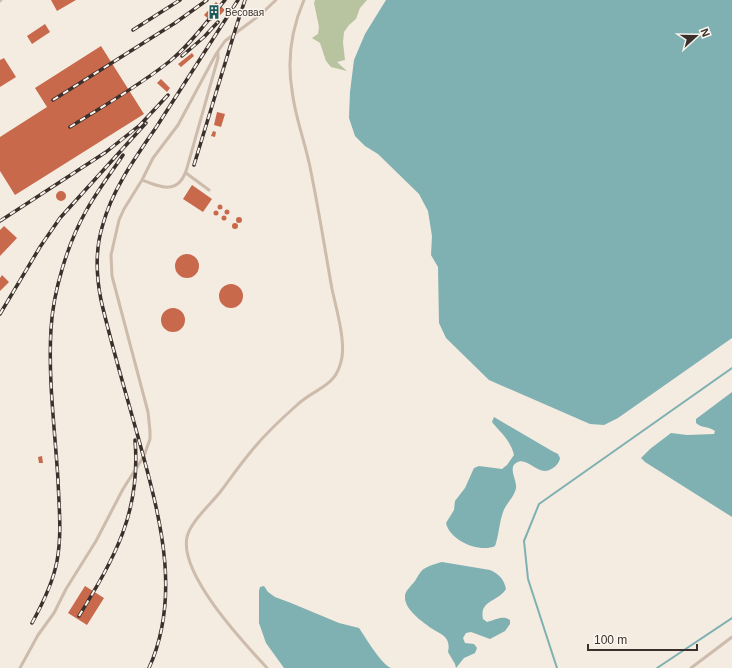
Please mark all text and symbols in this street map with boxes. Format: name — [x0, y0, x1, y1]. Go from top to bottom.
building icon: Весовая — [206, 4, 222, 20]
place label: Весовая — [225, 7, 264, 18]
north arrow — [676, 16, 716, 56]
text: N — [698, 27, 712, 38]
scale bar — [588, 626, 697, 652]
text: 100 m — [594, 633, 627, 647]

